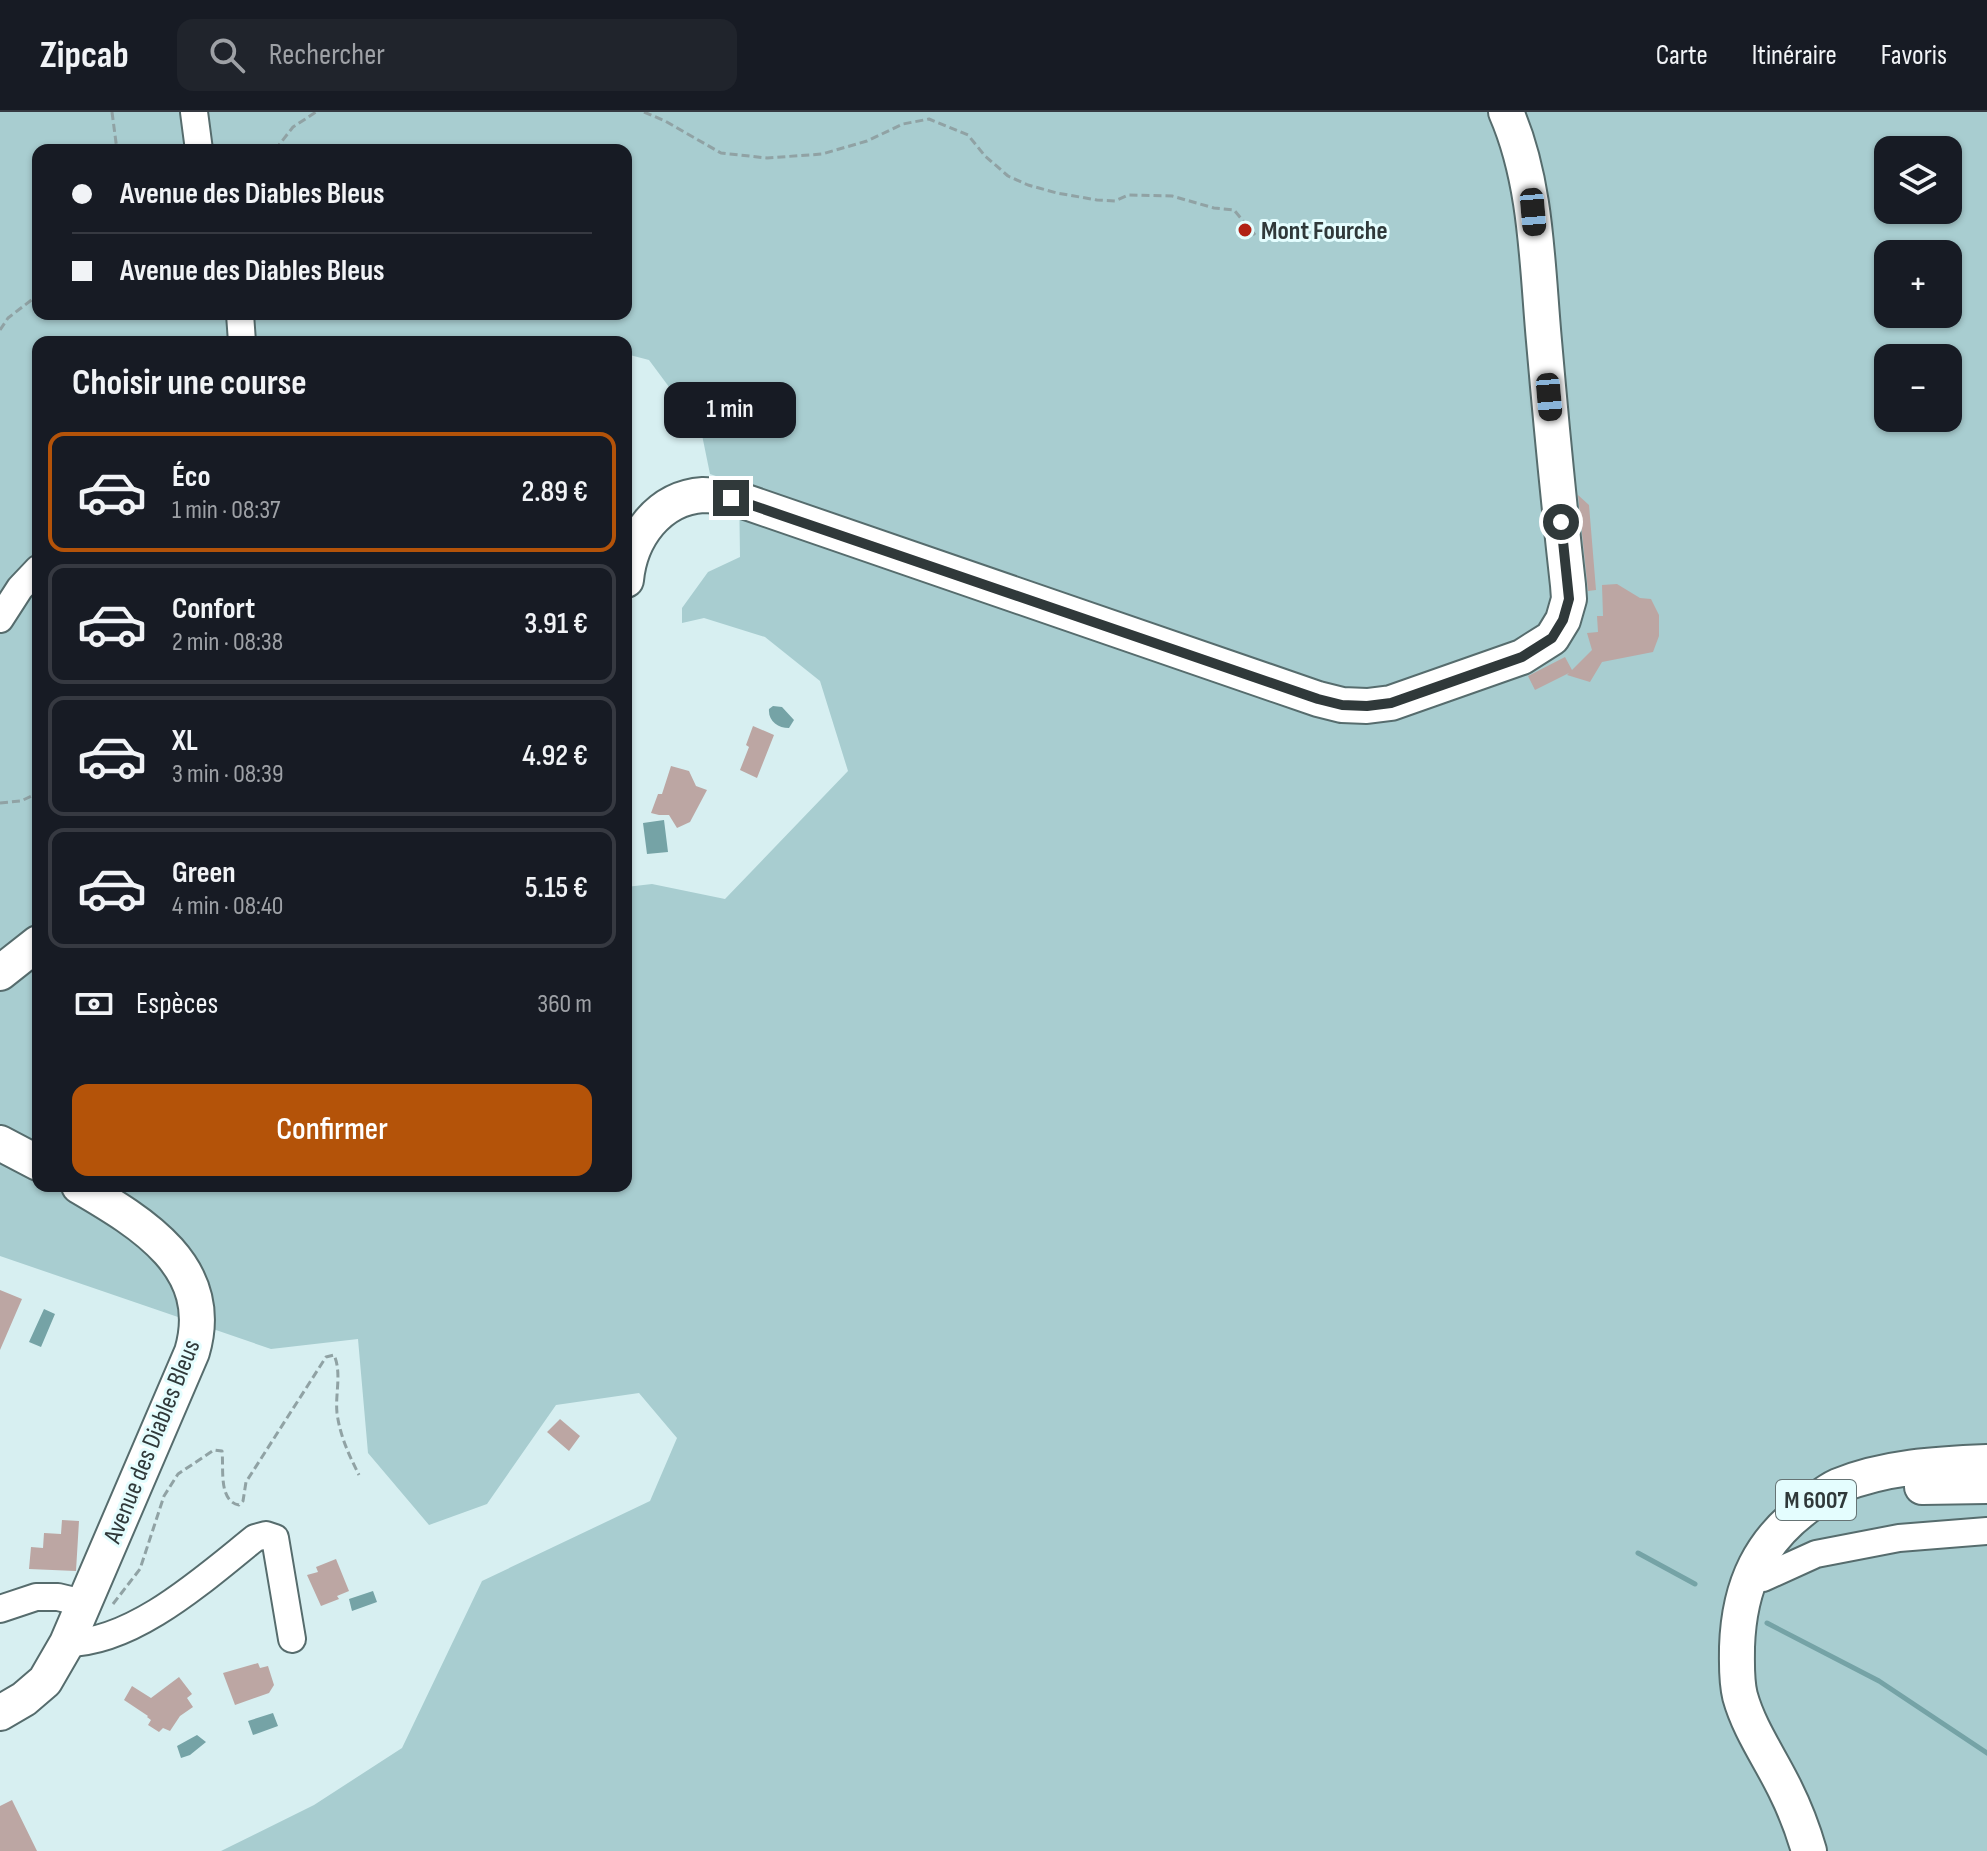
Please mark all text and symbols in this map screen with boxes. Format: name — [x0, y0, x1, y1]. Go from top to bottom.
search box — [177, 19, 737, 91]
text: Zipcab — [40, 33, 129, 78]
icon: search — [205, 33, 249, 77]
text: Rechercher — [269, 37, 385, 73]
text: Carte — [1656, 39, 1708, 72]
text: Itinéraire — [1752, 39, 1837, 72]
text: Favoris — [1881, 39, 1947, 72]
map controls — [1874, 136, 1962, 432]
button: layers — [1874, 136, 1962, 224]
text: Avenue des Diables Bleus — [120, 176, 385, 212]
car — [1519, 187, 1547, 237]
place label: Mont Fourche — [1261, 216, 1388, 247]
marker: Mont Fourche — [1236, 221, 1254, 239]
button: + — [1874, 240, 1962, 328]
text: Avenue des Diables Bleus — [120, 253, 385, 289]
button: − — [1874, 344, 1962, 432]
text: Choisir une course — [72, 362, 307, 405]
car — [1535, 372, 1563, 422]
callout: 1 min — [665, 382, 797, 438]
text: 1 min — [706, 394, 754, 425]
icon: car — [76, 456, 148, 528]
text: Éco — [172, 459, 211, 495]
text: 2.89 € — [521, 474, 588, 510]
route end — [713, 480, 749, 516]
text: 1 min · 08:37 — [172, 495, 281, 526]
route start — [1543, 504, 1579, 540]
icon: car — [76, 588, 148, 660]
text: Confort — [172, 591, 255, 627]
text: 3.91 € — [524, 606, 588, 642]
text: 2 min · 08:38 — [172, 627, 283, 658]
icon: car — [76, 720, 148, 792]
text: XL — [172, 723, 198, 759]
text: 4.92 € — [522, 738, 588, 774]
text: 3 min · 08:39 — [172, 759, 283, 790]
icon: car — [76, 852, 148, 924]
text: Green — [172, 855, 236, 891]
text: 5.15 € — [525, 870, 588, 906]
text: 4 min · 08:40 — [172, 891, 283, 922]
icon: cash — [72, 982, 116, 1026]
text: Espèces — [136, 986, 218, 1022]
text: 360 m — [537, 989, 592, 1020]
button: Confirmer — [72, 1084, 592, 1176]
street label: Avenue des Diables Bleus — [97, 1335, 207, 1549]
road number: M 6007 — [1776, 1480, 1856, 1520]

